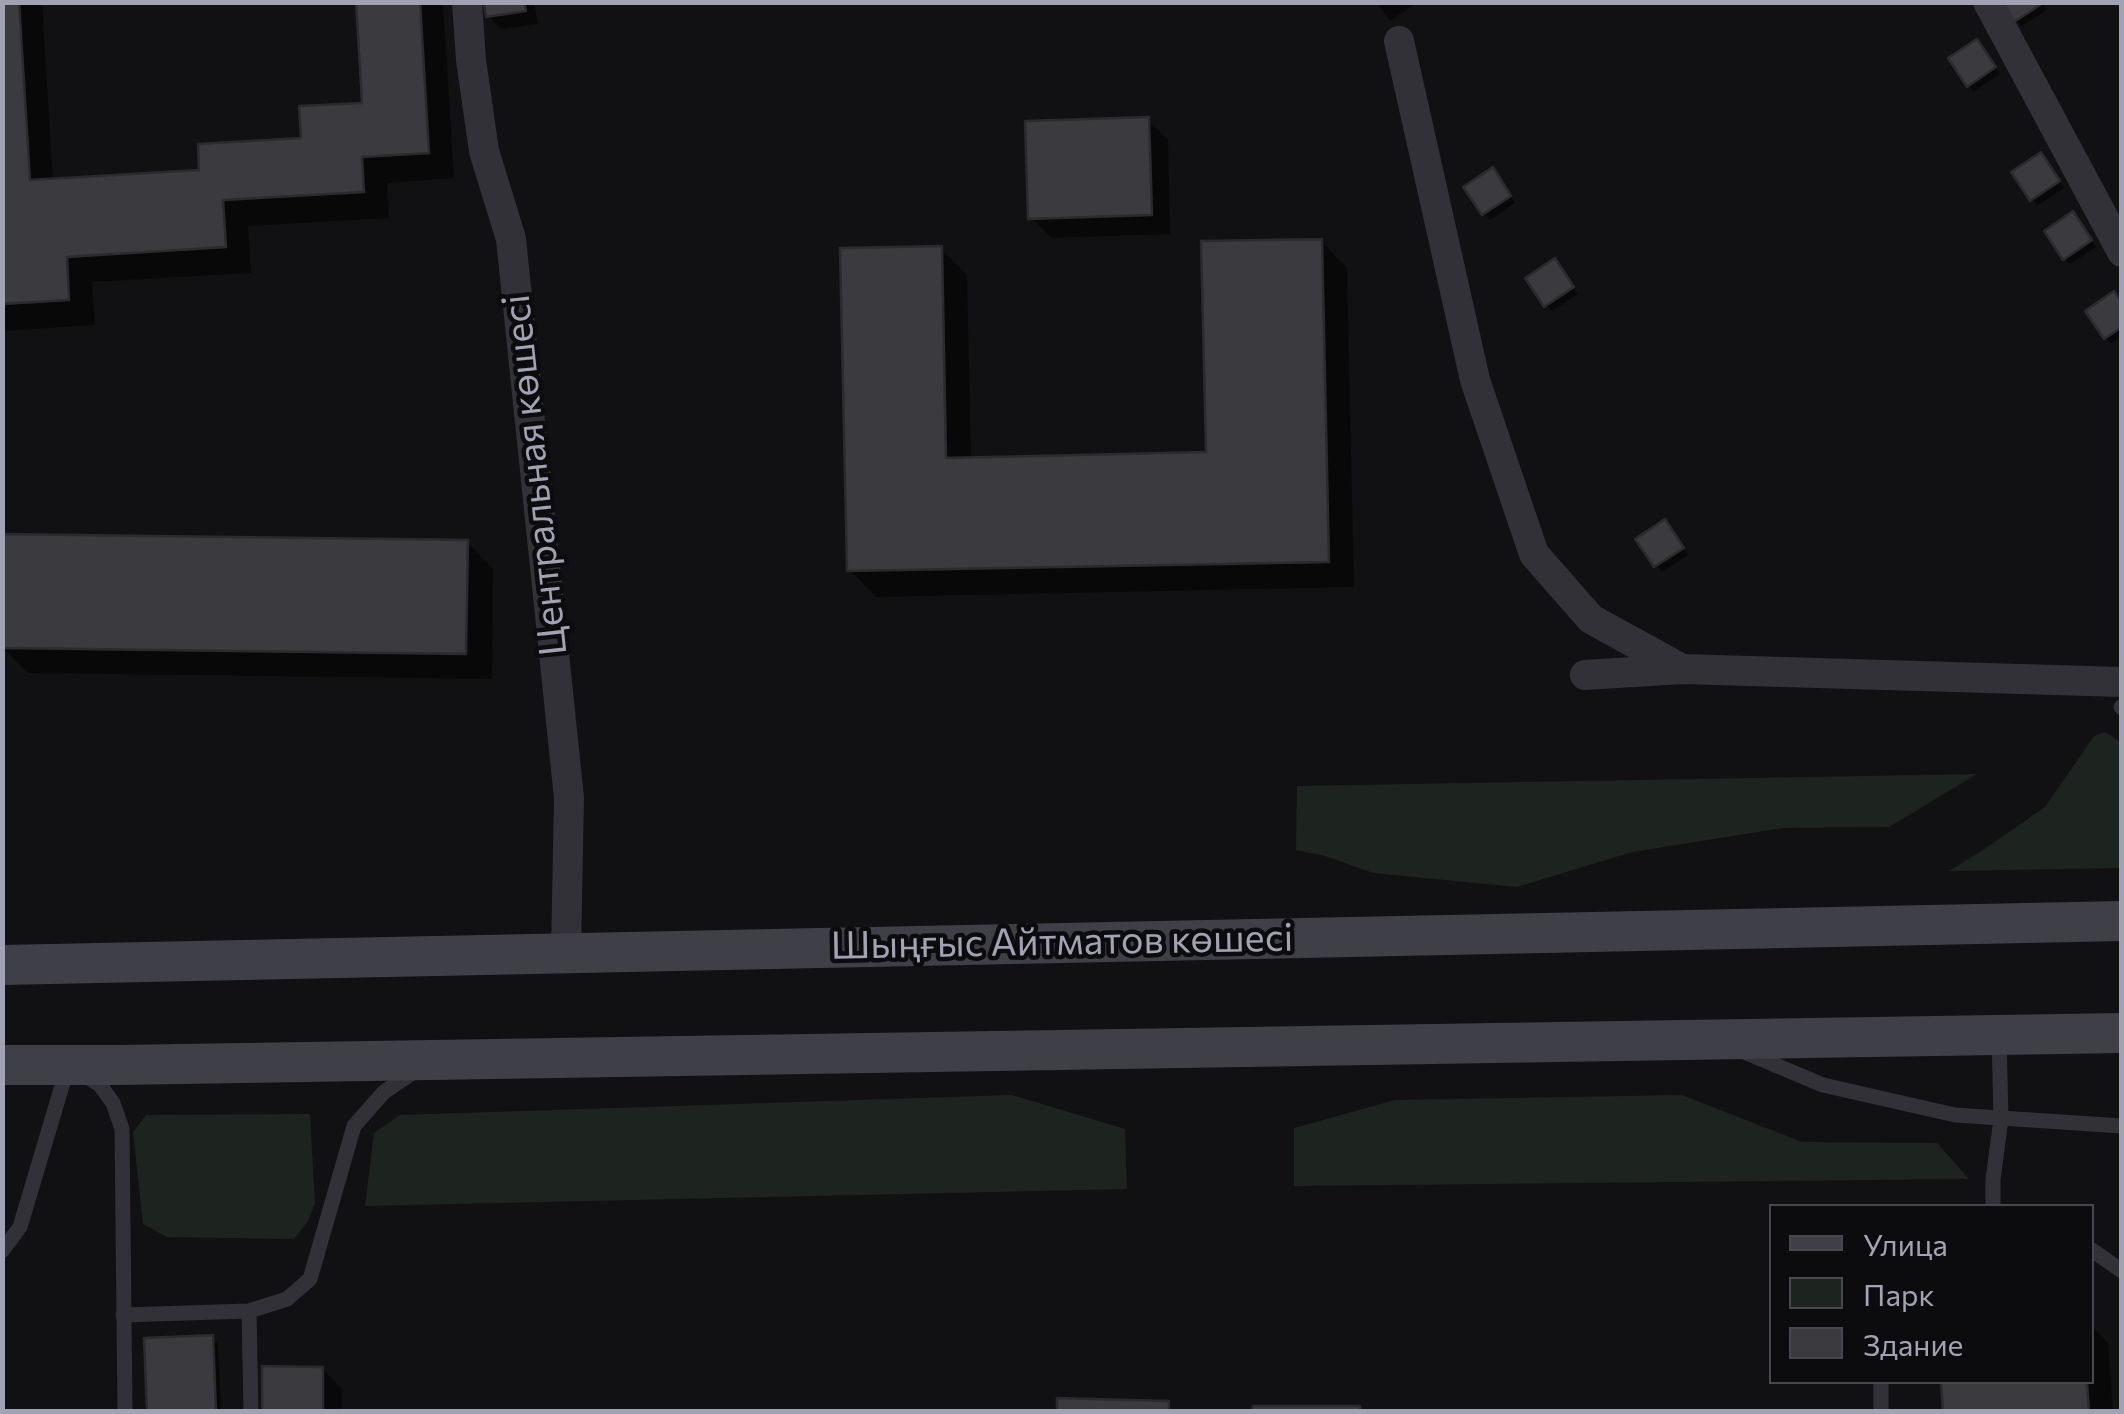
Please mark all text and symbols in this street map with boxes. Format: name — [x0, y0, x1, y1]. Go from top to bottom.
street label: Центральная көшесі — [493, 292, 577, 658]
street label: Шыңғыс Айтматов көшесі — [830, 915, 1294, 969]
legend — [1769, 1204, 2094, 1384]
text: Улица — [1863, 1225, 1948, 1262]
text: Парк — [1863, 1275, 1935, 1312]
text: Здание — [1863, 1325, 1963, 1362]

